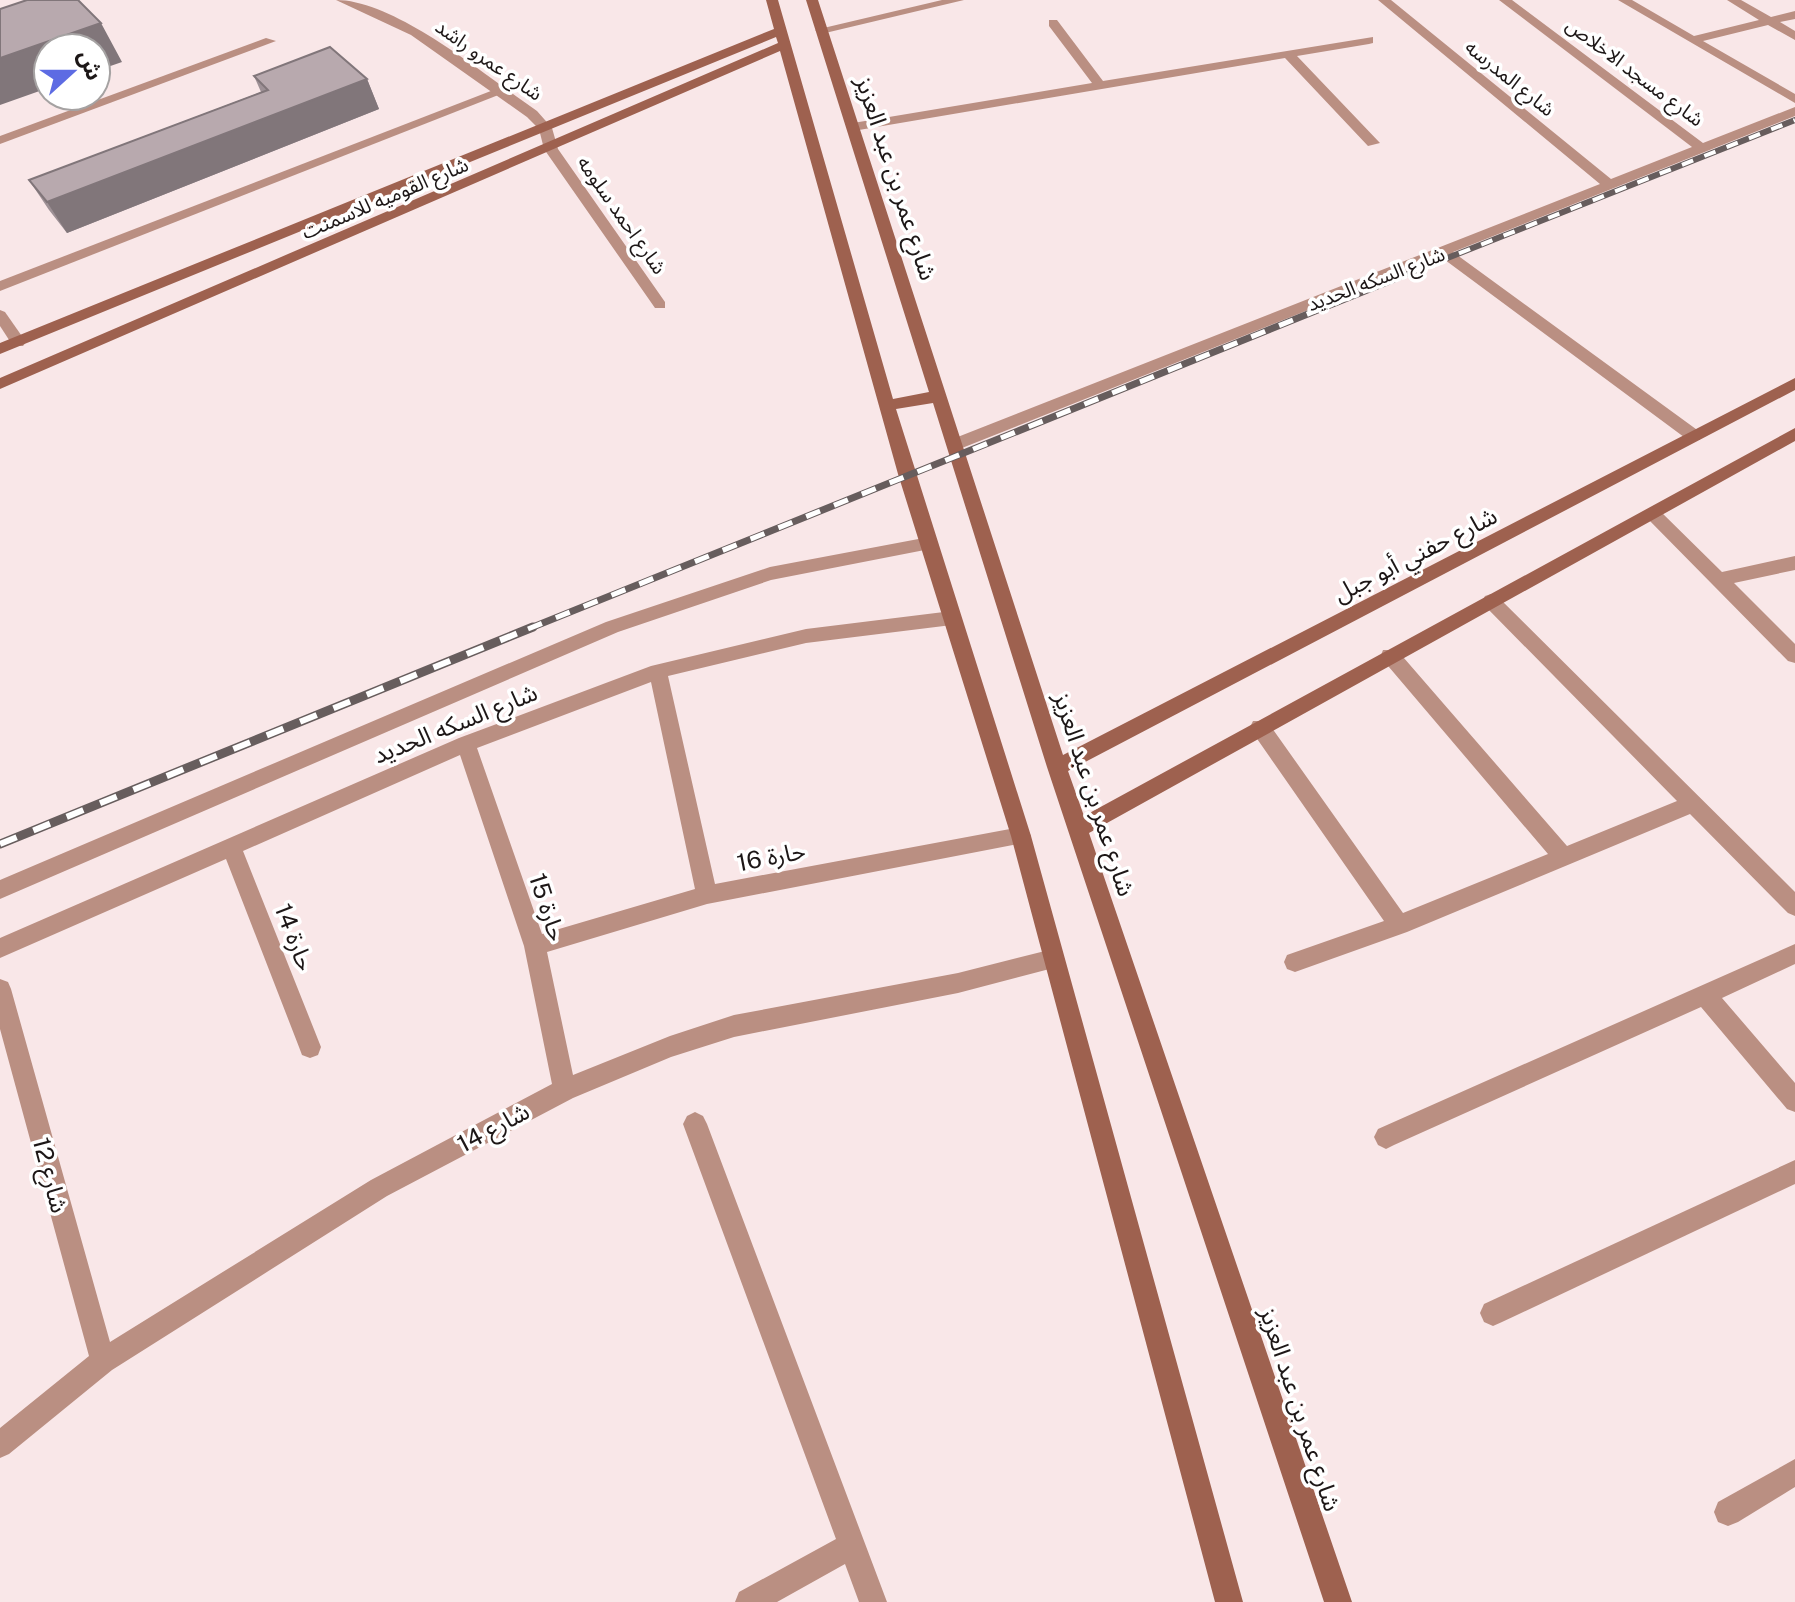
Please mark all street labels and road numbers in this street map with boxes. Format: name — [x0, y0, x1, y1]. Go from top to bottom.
street label: شارع مسجد الاخلاص — [1560, 13, 1708, 134]
street label: شارع عمرو راشد — [429, 14, 547, 108]
street label: شارع المدرسه — [1459, 35, 1560, 124]
street label: شارع عمر بن عبد العزيز — [847, 72, 943, 285]
street label: شارع احمد سلومه — [570, 151, 672, 280]
street label: شارع القوميه للاسمنت — [298, 152, 473, 247]
street label: شارع السكه الحديد — [1304, 242, 1449, 319]
street label: شارع حفني أبو جبل — [1328, 500, 1504, 612]
street label: شارع السكه الحديد — [369, 677, 543, 772]
street label: شارع عمر بن عبد العزيز — [1045, 688, 1141, 901]
street label: حارة 16 — [734, 836, 808, 877]
street label: حارة 15 — [523, 870, 572, 945]
street label: حارة 14 — [269, 900, 321, 975]
street label: شارع 14 — [452, 1096, 536, 1161]
street label: شارع 12 — [24, 1134, 74, 1217]
street label: شارع عمر بن عبد العزيز — [1251, 1303, 1347, 1516]

